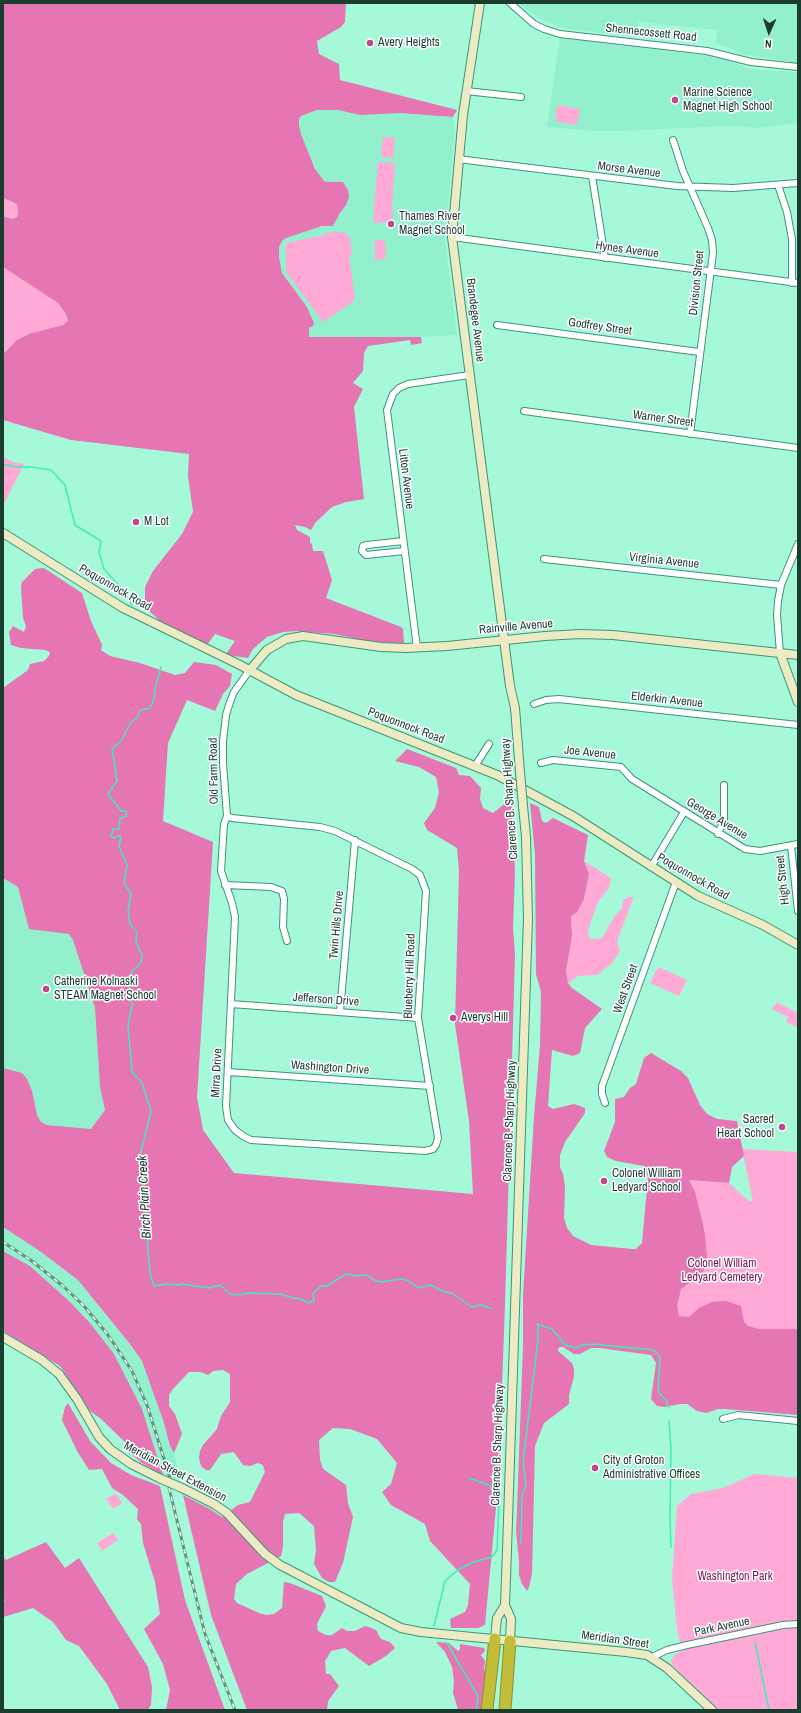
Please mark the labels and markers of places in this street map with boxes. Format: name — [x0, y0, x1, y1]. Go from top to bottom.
place label: Avery Heights — [378, 36, 440, 50]
marker: Avery Heights — [365, 38, 375, 48]
place label: Marine Science Magnet High School — [683, 86, 772, 114]
marker: Marine Science Magnet High School — [670, 95, 680, 105]
place label: Thames River Magnet School — [399, 210, 465, 238]
marker: Thames River Magnet School — [386, 219, 396, 229]
place label: M Lot — [144, 515, 169, 529]
marker: M Lot — [131, 517, 141, 527]
place label: Catherine Kolnaski STEAM Magnet School — [54, 975, 156, 1003]
marker: Catherine Kolnaski STEAM Magnet School — [41, 984, 51, 994]
place label: Averys Hill — [461, 1011, 508, 1025]
marker: Averys Hill — [448, 1013, 458, 1023]
place label: Sacred Heart School — [717, 1113, 774, 1141]
marker: Sacred Heart School — [777, 1122, 787, 1132]
place label: Colonel William Ledyard School — [612, 1167, 681, 1195]
marker: Colonel William Ledyard School — [599, 1176, 609, 1186]
place label: City of Groton Administrative Offices — [603, 1454, 700, 1482]
marker: City of Groton Administrative Offices — [590, 1463, 600, 1473]

